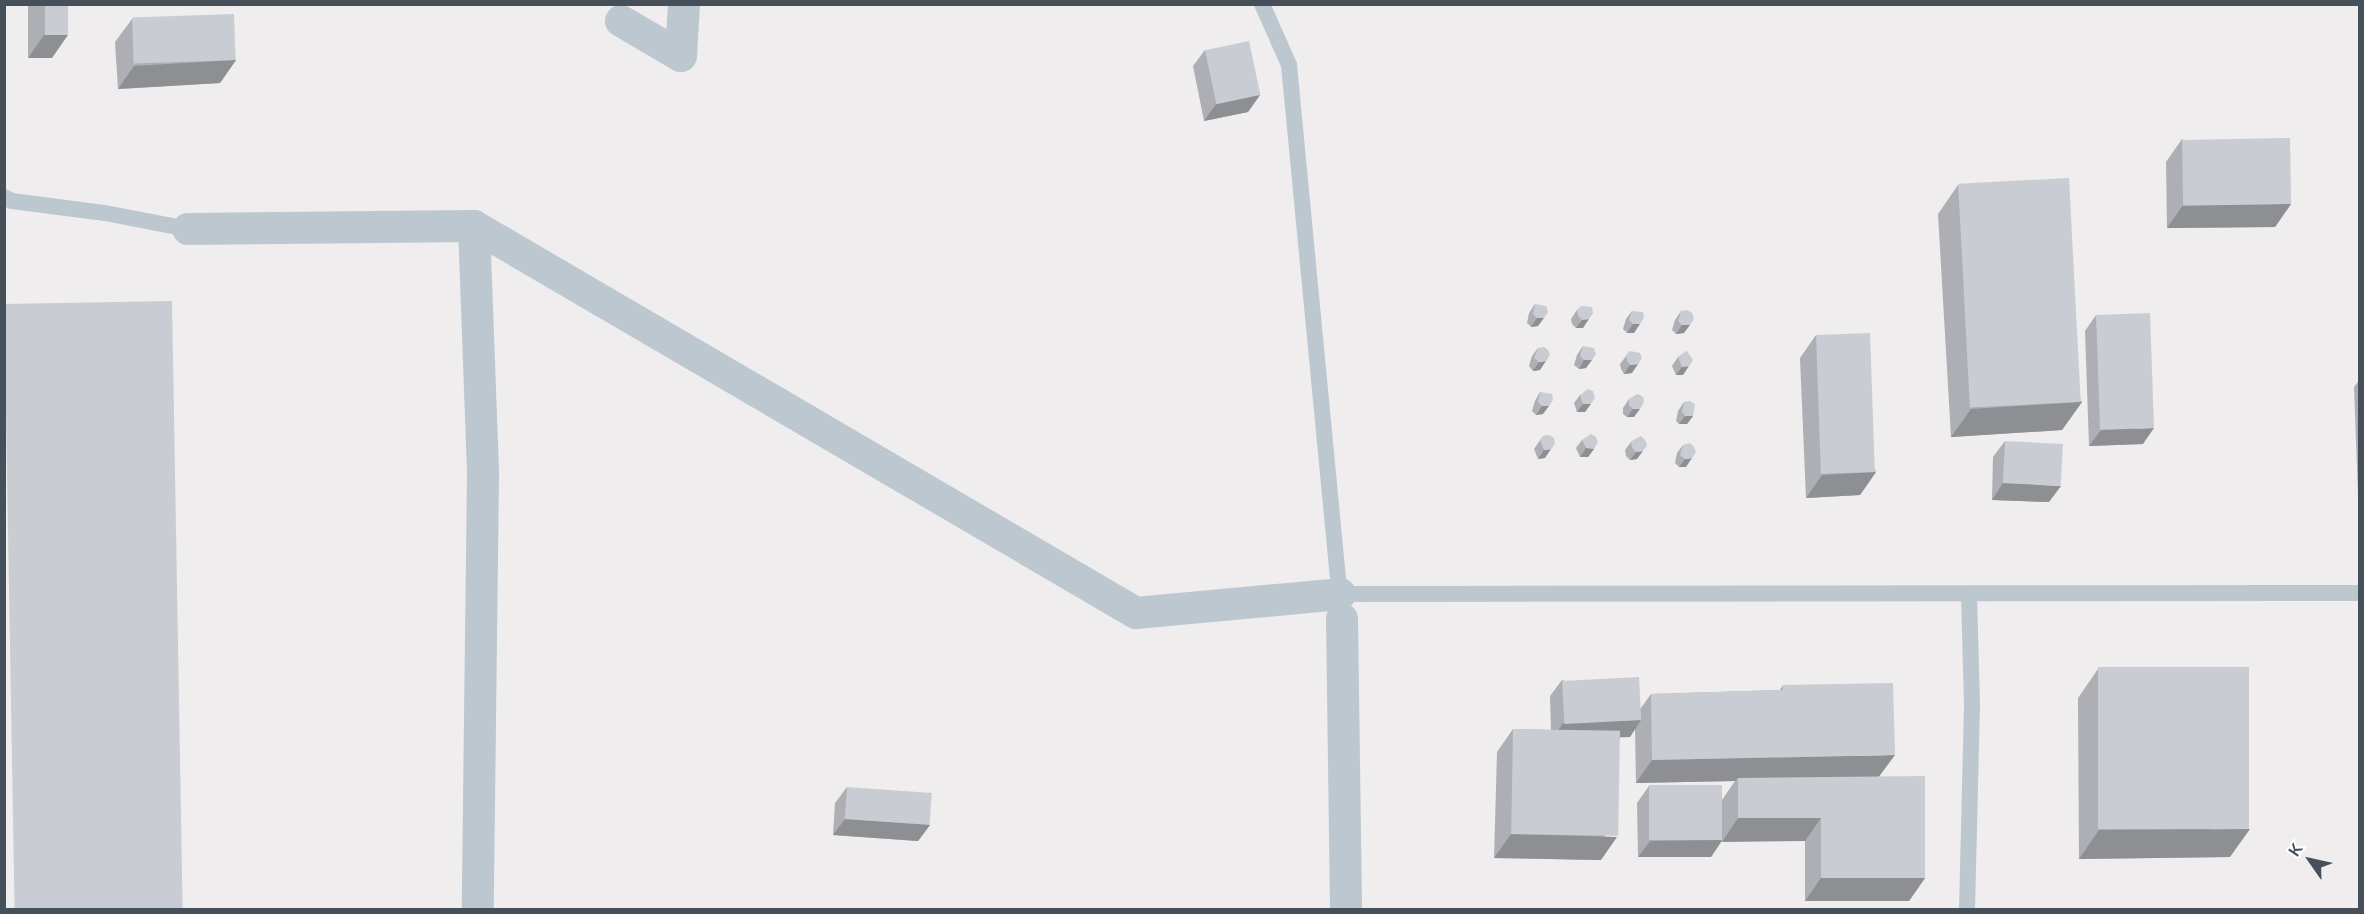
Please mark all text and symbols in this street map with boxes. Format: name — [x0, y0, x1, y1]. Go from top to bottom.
north arrow — [2280, 830, 2340, 890]
text: K — [2284, 840, 2306, 860]

